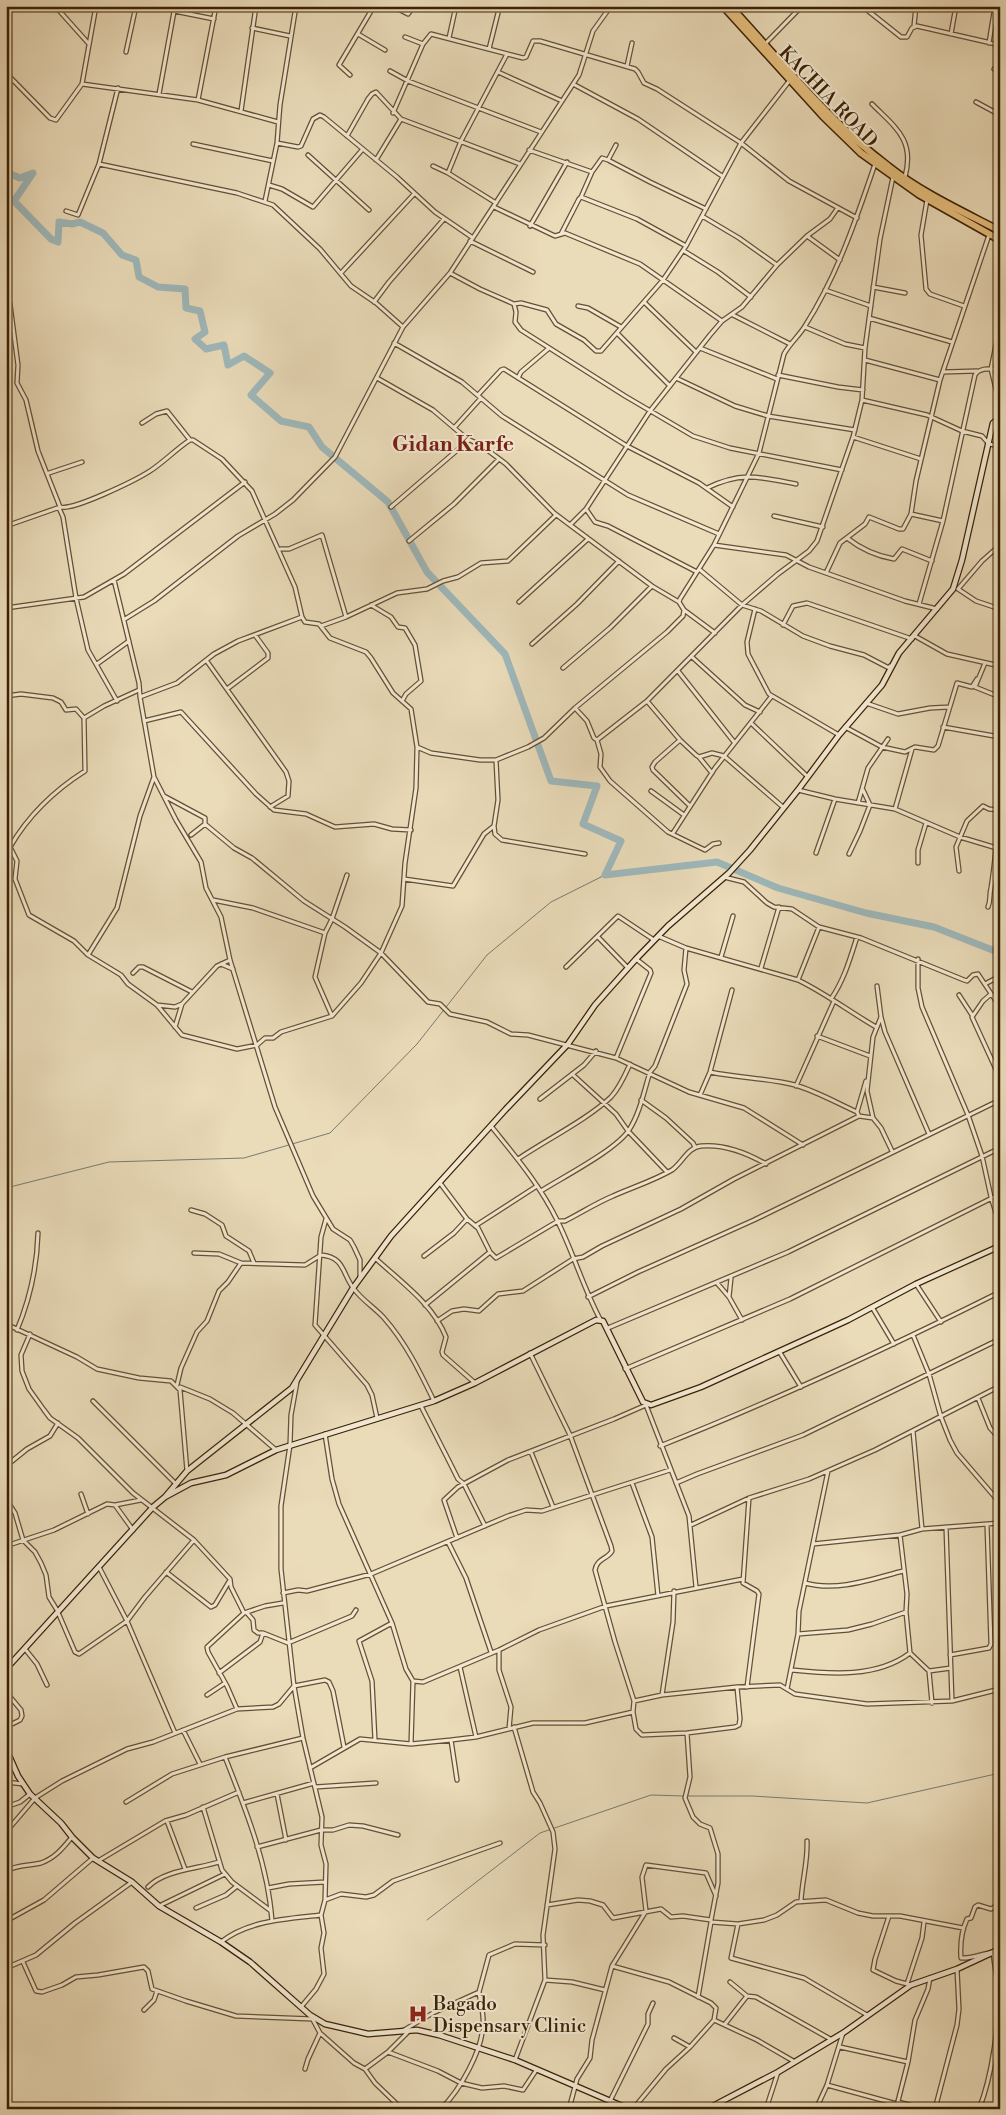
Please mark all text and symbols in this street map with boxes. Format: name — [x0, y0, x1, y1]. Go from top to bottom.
street label: KACHIA ROAD — [774, 41, 883, 153]
district label: Gidan Karfe — [392, 432, 514, 458]
place label: Bagado Dispensary Clinic — [432, 1992, 586, 2038]
hospital icon: Bagado Dispensary Clinic — [407, 2003, 429, 2025]

